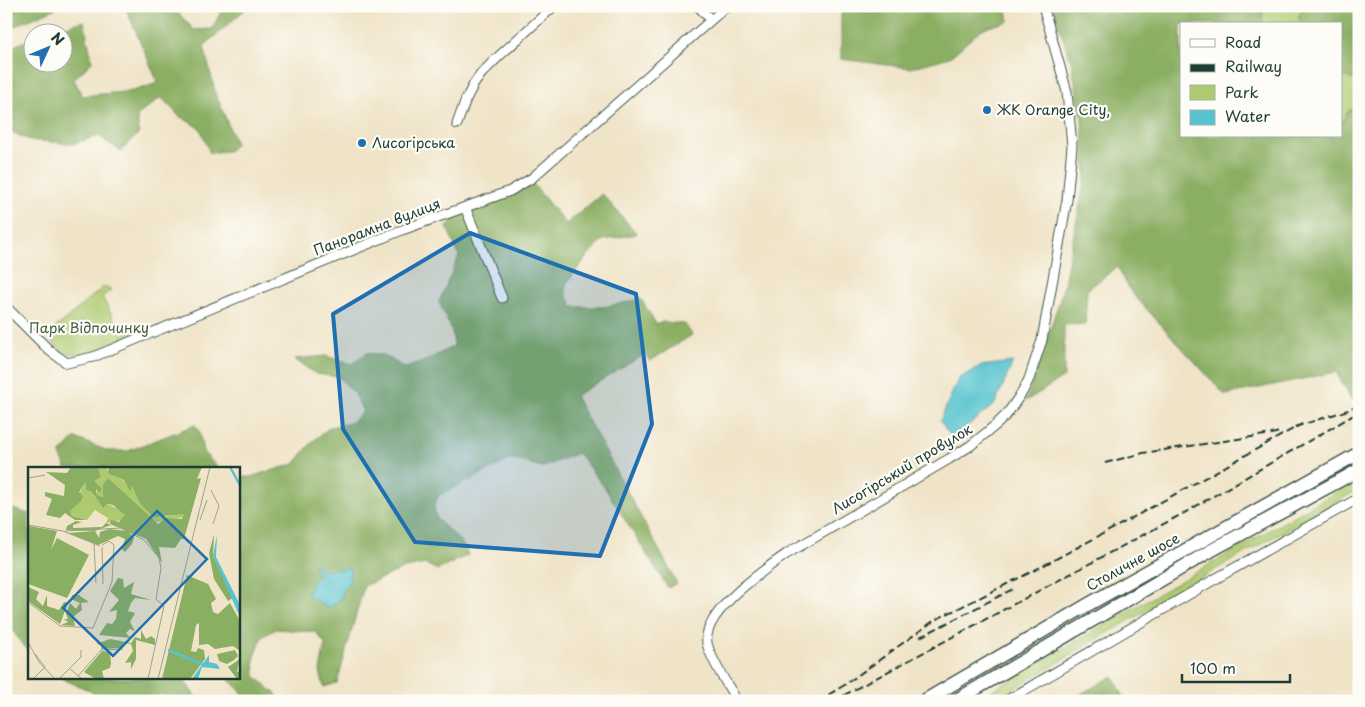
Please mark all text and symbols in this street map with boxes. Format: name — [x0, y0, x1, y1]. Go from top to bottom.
north arrow — [22, 22, 72, 72]
legend — [1180, 22, 1342, 138]
text: N — [46, 27, 69, 50]
text: Road — [1225, 30, 1261, 53]
text: Railway — [1225, 54, 1282, 77]
text: Park — [1225, 80, 1259, 103]
place label: ЖК Orange City, — [996, 99, 1110, 120]
marker: ЖК Orange City, — [981, 104, 993, 116]
text: Water — [1225, 104, 1270, 127]
place label: Лисогірська — [372, 132, 455, 153]
marker: Лисогірська — [356, 137, 368, 149]
street label: Панорамна вулиця — [310, 193, 443, 260]
park label: Парк Відпочинку — [29, 317, 149, 338]
street label: Лисогірський провулок — [827, 418, 977, 519]
inset map — [28, 467, 240, 680]
street label: Столичне шосе — [1082, 527, 1184, 596]
scale bar — [1182, 652, 1290, 684]
text: 100 m — [1190, 656, 1236, 679]

